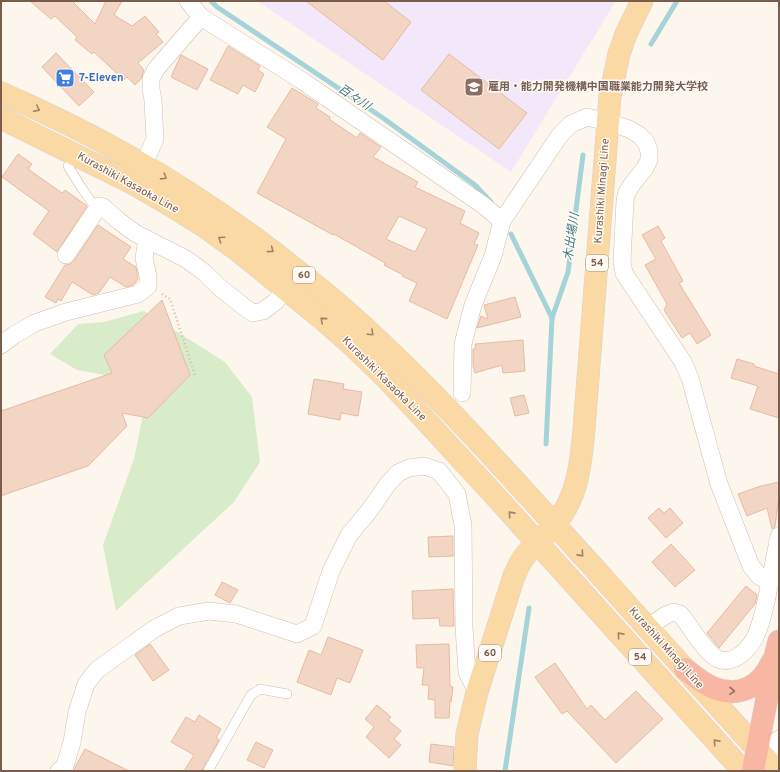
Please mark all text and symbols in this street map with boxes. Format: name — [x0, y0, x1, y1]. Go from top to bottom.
supermarket icon: 7-Eleven — [54, 67, 76, 89]
place label: 7-Eleven — [79, 71, 123, 85]
school or university icon: 雇用・能力開発機構中国職業能力開発大学校 — [463, 76, 485, 98]
place label: 雇用・能力開発機構中国職業能力開発大学校 — [488, 80, 708, 94]
water label: 百々川 — [335, 81, 375, 116]
one-way arrow — [32, 104, 40, 112]
street label: Kurashiki Minagi Line — [591, 138, 613, 244]
street label: Kurashiki Kasaoka Line — [75, 149, 181, 217]
one-way arrow — [160, 172, 167, 179]
water label: 木出場川 — [561, 210, 584, 262]
one-way arrow — [219, 237, 226, 244]
one-way arrow — [267, 245, 274, 253]
road number: 54 — [586, 255, 608, 271]
road number: 60 — [293, 267, 315, 283]
one-way arrow — [321, 318, 328, 325]
one-way arrow — [366, 329, 374, 336]
street label: Kurashiki Kasaoka Line — [339, 334, 429, 424]
one-way arrow — [509, 511, 516, 518]
one-way arrow — [576, 549, 583, 557]
street label: Kurashiki Minagi Line — [626, 604, 706, 692]
one-way arrow — [618, 632, 625, 640]
road number: 60 — [479, 645, 501, 661]
road number: 54 — [629, 649, 651, 665]
one-way arrow — [729, 687, 735, 695]
one-way arrow — [714, 739, 721, 747]

